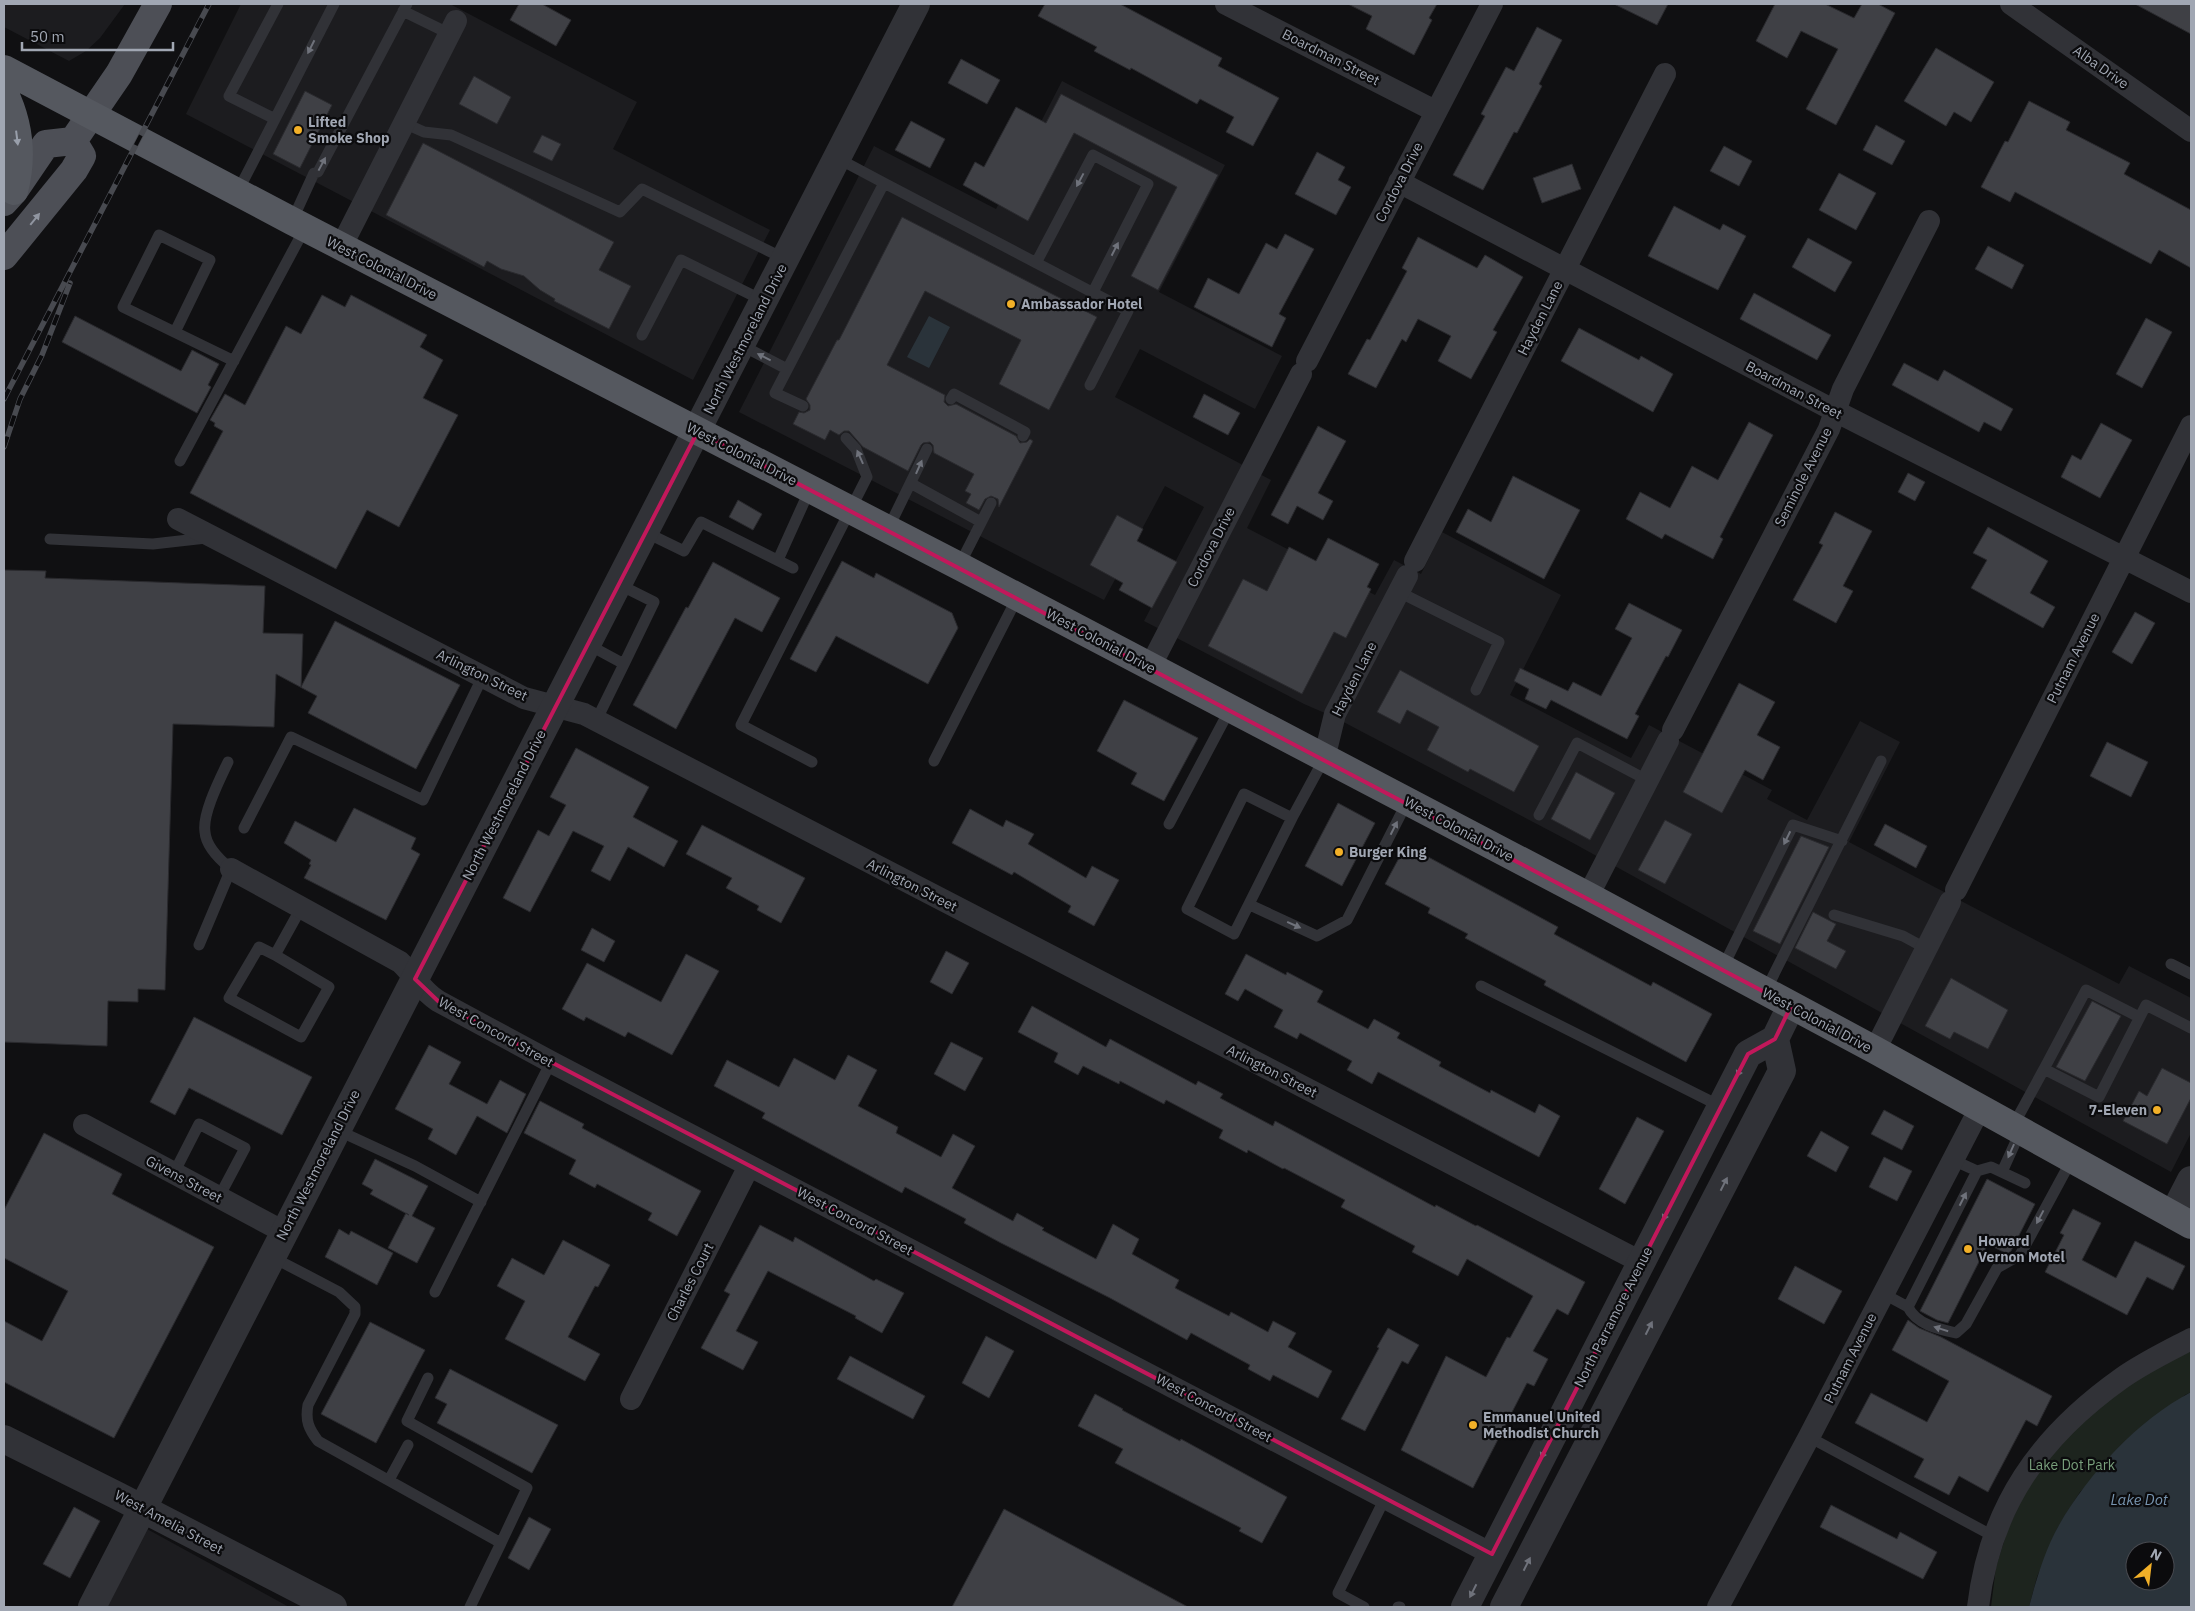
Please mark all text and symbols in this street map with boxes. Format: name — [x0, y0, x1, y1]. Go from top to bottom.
scale bar — [22, 20, 174, 52]
street label: Boardman Street — [1279, 25, 1383, 89]
text: 50 m — [30, 27, 65, 46]
one-way arrow — [307, 40, 315, 54]
street label: Alba Drive — [2070, 41, 2133, 93]
place label: Lifted Smoke Shop — [308, 113, 390, 147]
marker: Lifted Smoke Shop — [292, 124, 304, 136]
one-way arrow — [13, 130, 21, 146]
street label: Cordova Drive — [1371, 139, 1427, 225]
one-way arrow — [318, 156, 326, 171]
one-way arrow — [1076, 173, 1084, 188]
one-way arrow — [30, 212, 41, 225]
street label: West Colonial Drive — [324, 232, 441, 304]
one-way arrow — [1111, 242, 1119, 256]
street label: North Westmoreland Drive — [699, 260, 791, 417]
street label: Hayden Lane — [1514, 277, 1567, 358]
place label: Ambassador Hotel — [1021, 295, 1142, 313]
marker: Ambassador Hotel — [1005, 298, 1017, 310]
one-way arrow — [757, 353, 772, 361]
street label: Boardman Street — [1743, 357, 1846, 423]
street label: West Colonial Drive — [684, 418, 801, 490]
street label: Seminole Avenue — [1770, 424, 1836, 530]
one-way arrow — [855, 450, 863, 464]
one-way arrow — [916, 460, 924, 474]
street label: Cordova Drive — [1183, 504, 1239, 590]
street label: West Colonial Drive — [1043, 605, 1159, 678]
street label: Putnam Avenue — [2042, 610, 2104, 706]
street label: Hayden Lane — [1328, 638, 1381, 719]
street label: Arlington Street — [434, 645, 531, 705]
street label: North Westmoreland Drive — [458, 726, 550, 883]
street label: West Colonial Drive — [1401, 793, 1517, 866]
one-way arrow — [1390, 821, 1398, 835]
one-way arrow — [1783, 831, 1791, 845]
place label: Burger King — [1349, 843, 1427, 861]
marker: Burger King — [1333, 846, 1345, 858]
street label: Arlington Street — [864, 854, 960, 916]
one-way arrow — [1287, 922, 1301, 930]
street label: West Colonial Drive — [1759, 984, 1875, 1057]
street label: West Concord Street — [435, 993, 557, 1071]
street label: Arlington Street — [1224, 1040, 1320, 1102]
one-way arrow — [1736, 1062, 1744, 1077]
street label: North Westmoreland Drive — [272, 1086, 364, 1243]
place label: 7-Eleven — [2089, 1101, 2147, 1119]
marker: 7-Eleven — [2151, 1104, 2163, 1116]
one-way arrow — [2007, 1144, 2015, 1158]
street label: Givens Street — [143, 1151, 225, 1207]
one-way arrow — [1720, 1177, 1728, 1191]
street label: West Concord Street — [794, 1183, 916, 1259]
one-way arrow — [1959, 1192, 1967, 1206]
one-way arrow — [1661, 1207, 1669, 1221]
one-way arrow — [2036, 1210, 2045, 1224]
place label: Howard Vernon Motel — [1978, 1232, 2065, 1266]
street label: Charles Court — [663, 1240, 717, 1324]
street label: North Parramore Avenue — [1570, 1243, 1656, 1390]
marker: Howard Vernon Motel — [1962, 1243, 1974, 1255]
street label: Putnam Avenue — [1819, 1310, 1881, 1406]
one-way arrow — [1645, 1321, 1653, 1335]
one-way arrow — [1933, 1324, 1948, 1332]
street label: West Concord Street — [1153, 1370, 1275, 1446]
place label: Emmanuel United Methodist Church — [1483, 1408, 1600, 1442]
marker: Emmanuel United Methodist Church — [1467, 1419, 1479, 1431]
one-way arrow — [1540, 1445, 1548, 1460]
park label: Lake Dot Park — [2029, 1456, 2116, 1474]
street label: West Amelia Street — [112, 1486, 226, 1558]
water label: Lake Dot — [2110, 1490, 2169, 1509]
north arrow — [2125, 1541, 2175, 1591]
text: N — [2147, 1544, 2165, 1565]
one-way arrow — [1523, 1557, 1531, 1571]
one-way arrow — [1469, 1584, 1477, 1599]

